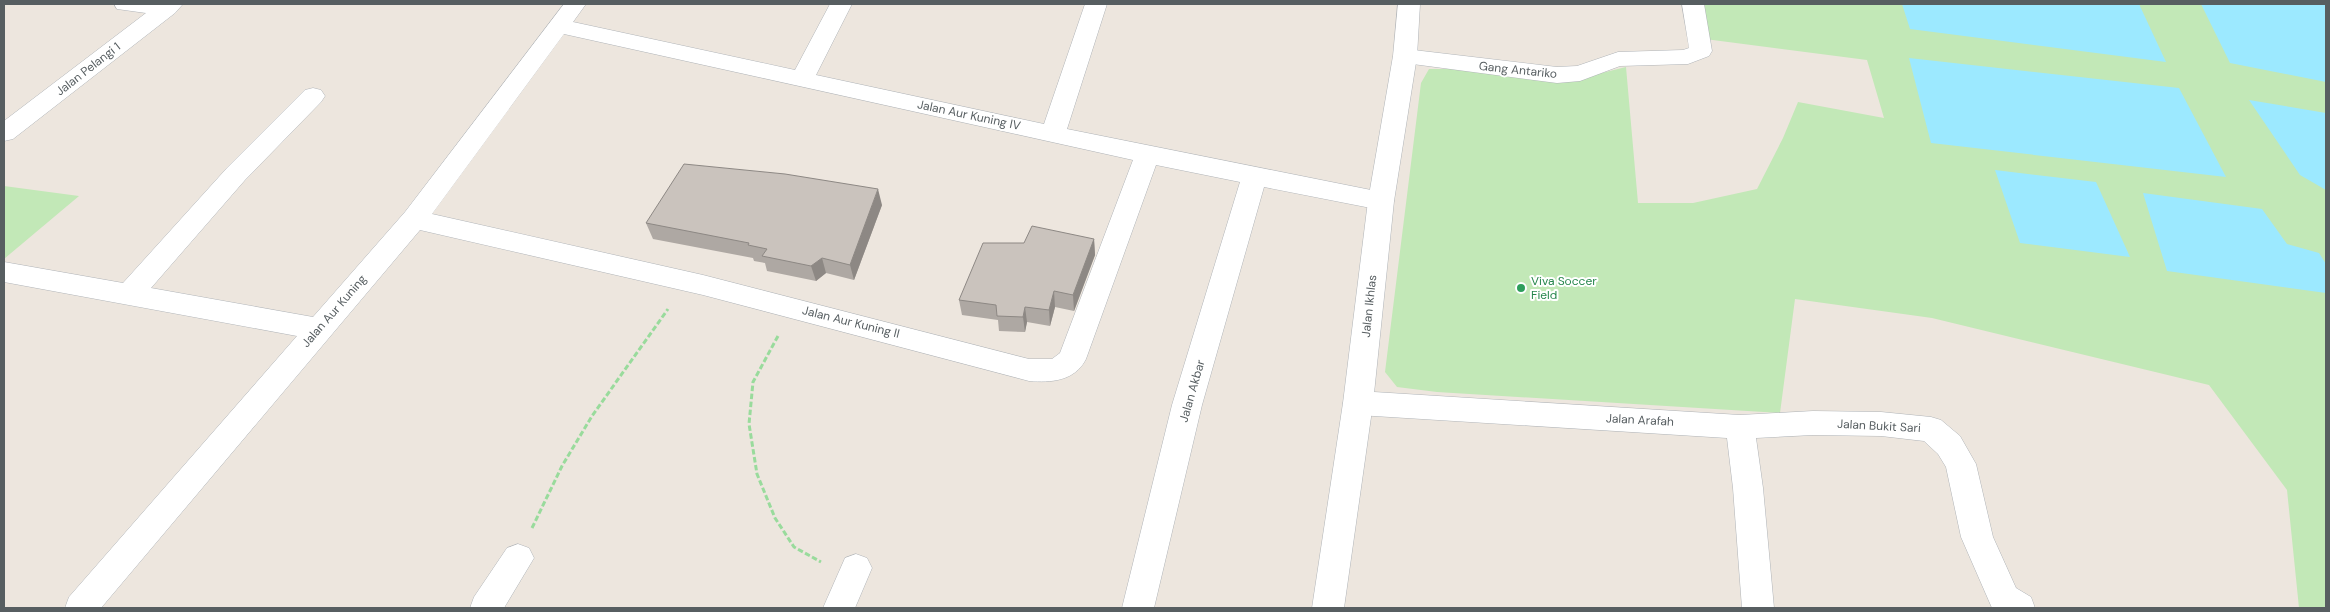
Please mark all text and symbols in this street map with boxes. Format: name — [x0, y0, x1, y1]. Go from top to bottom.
street label: Jalan Pelangi 1 — [52, 39, 124, 99]
street label: Gang Antariko — [1478, 58, 1558, 82]
street label: Jalan Aur Kuning IV — [916, 96, 1022, 134]
street label: Jalan Aur Kuning — [298, 271, 370, 351]
place label: Viva Soccer Field — [1531, 273, 1597, 303]
street label: Jalan Ikhlas — [1358, 274, 1380, 338]
marker: Viva Soccer Field — [1515, 282, 1527, 294]
street label: Jalan Aur Kuning II — [801, 302, 901, 342]
street label: Jalan Akbar — [1175, 357, 1209, 424]
street label: Jalan Arafah — [1606, 410, 1674, 430]
street label: Jalan Bukit Sari — [1837, 416, 1921, 436]

